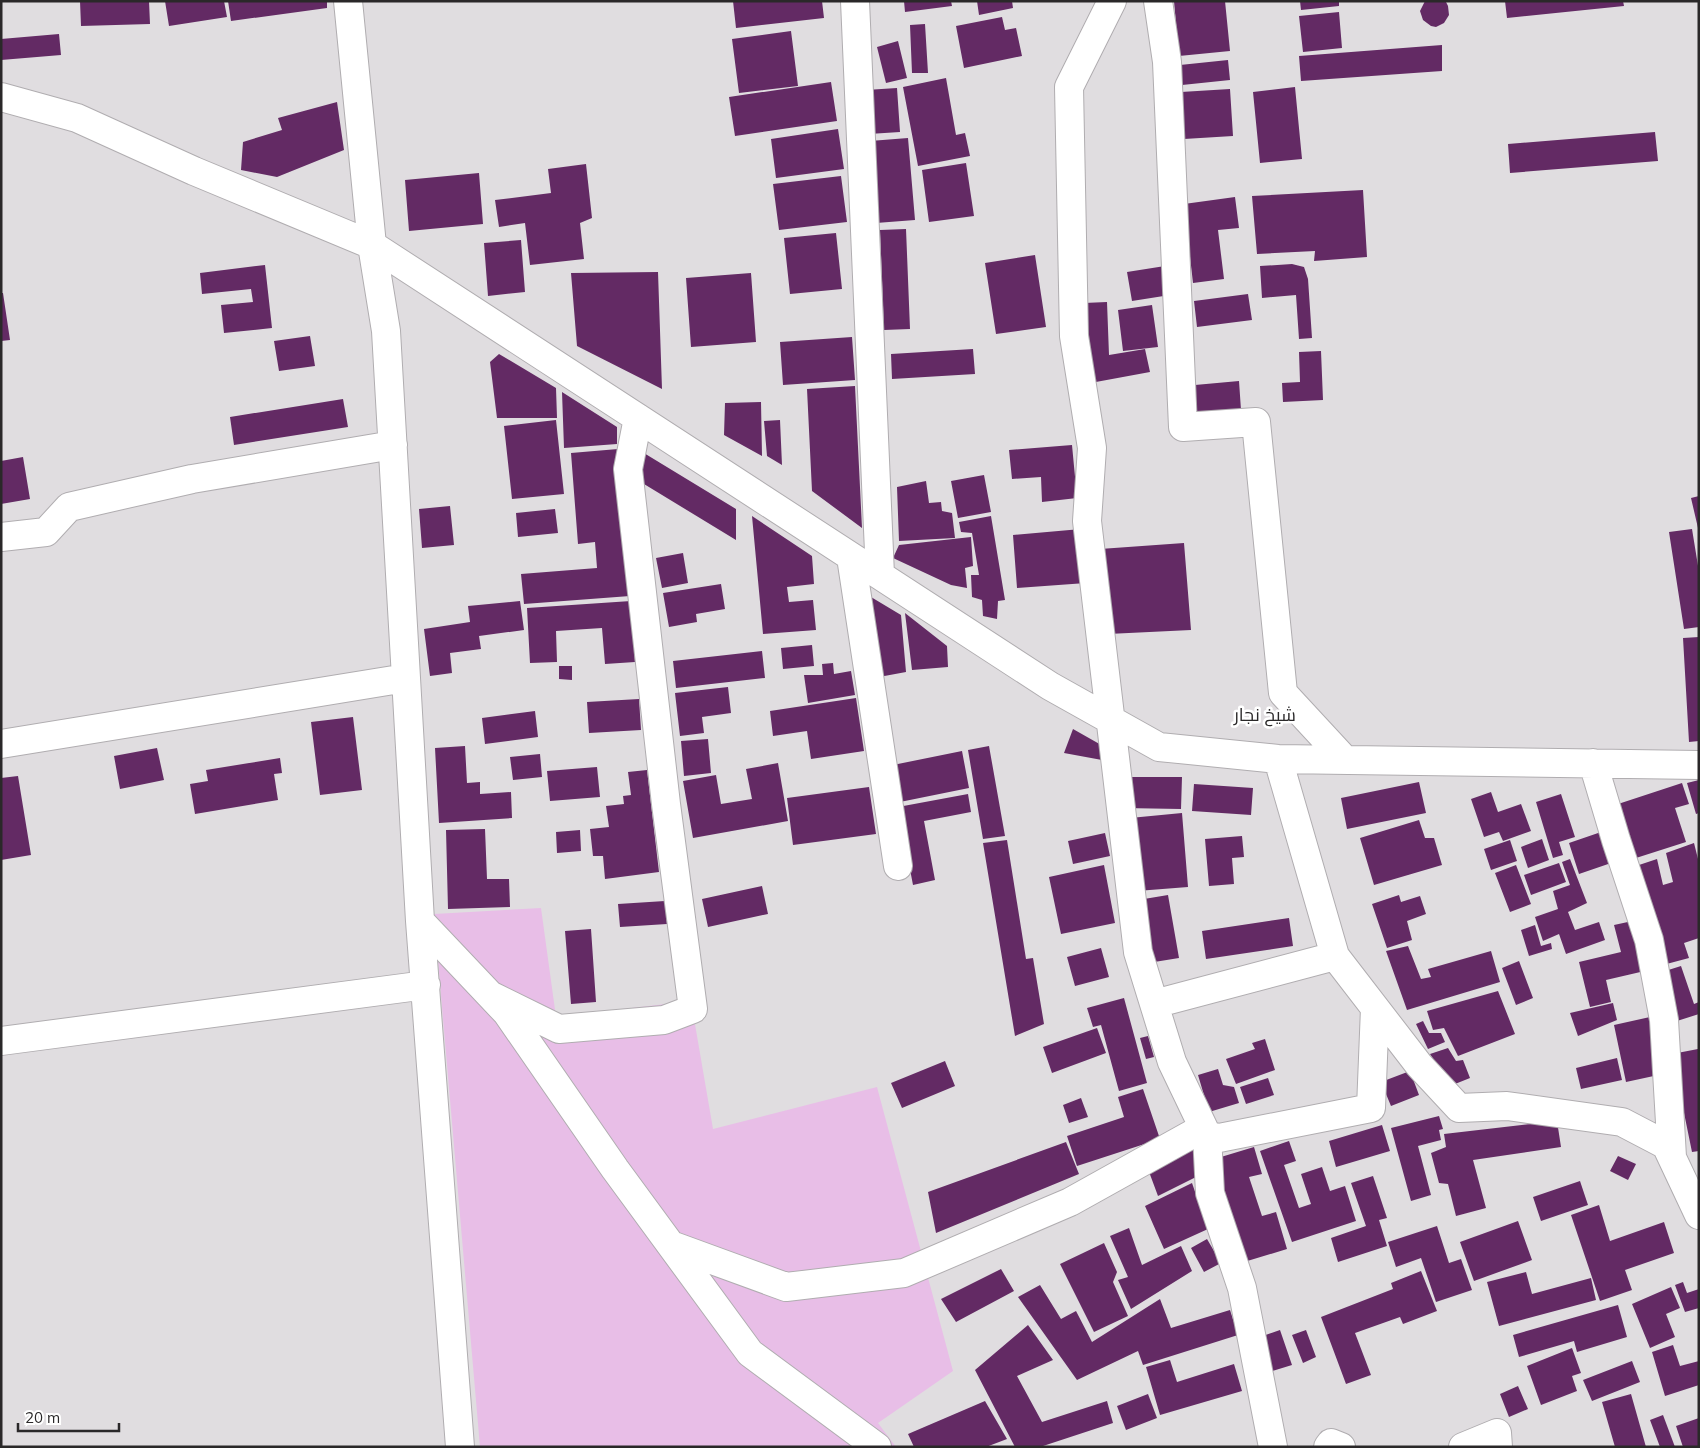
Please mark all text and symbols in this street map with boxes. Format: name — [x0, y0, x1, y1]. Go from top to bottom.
district label: شيخ نجار — [1233, 703, 1296, 727]
scale bar — [18, 1400, 119, 1432]
text: 20 m — [25, 1408, 60, 1427]

